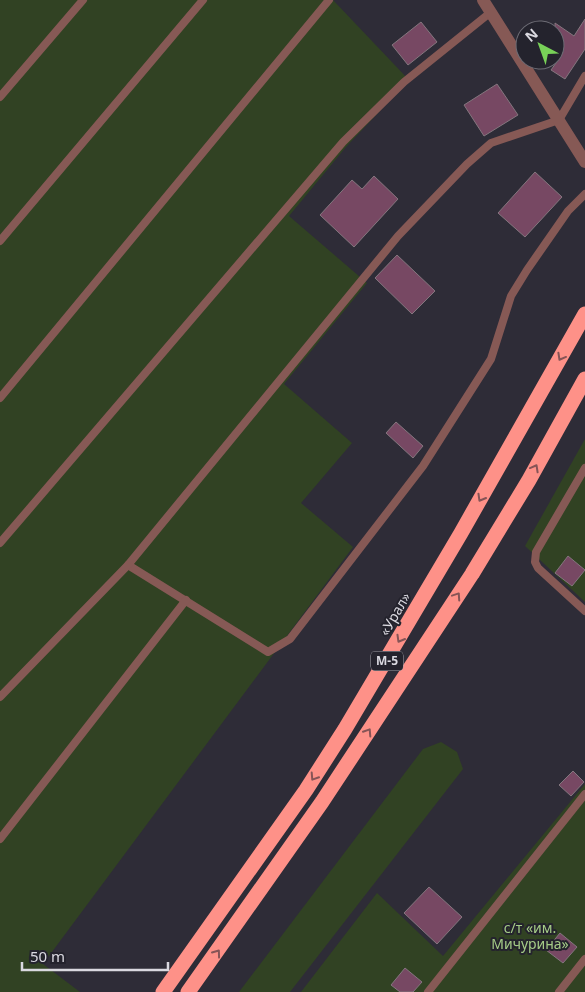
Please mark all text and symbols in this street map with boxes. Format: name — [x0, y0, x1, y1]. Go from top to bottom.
north arrow — [515, 20, 565, 70]
text: N — [521, 24, 542, 46]
one-way arrow — [558, 352, 568, 361]
one-way arrow — [529, 464, 539, 473]
one-way arrow — [477, 493, 487, 502]
street label: «Урал» — [375, 589, 415, 639]
one-way arrow — [451, 592, 460, 602]
one-way arrow — [396, 633, 406, 642]
road number: М-5 — [371, 651, 403, 670]
one-way arrow — [362, 729, 372, 738]
one-way arrow — [311, 772, 321, 781]
park label: с/т «им. Мичурина» — [491, 918, 569, 953]
scale bar — [22, 940, 169, 972]
text: 50 m — [30, 946, 65, 966]
one-way arrow — [211, 950, 219, 959]

